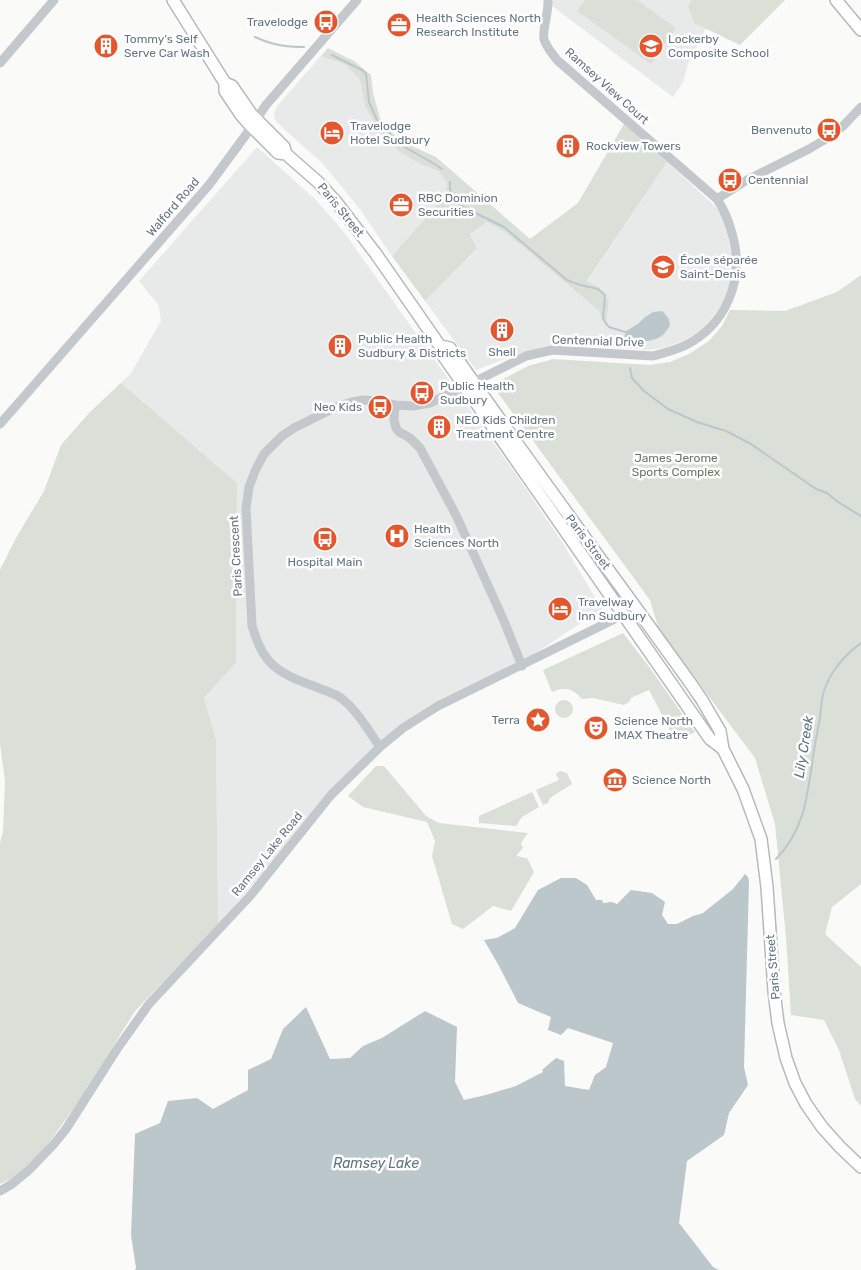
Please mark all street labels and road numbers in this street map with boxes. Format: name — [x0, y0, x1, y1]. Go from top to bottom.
street label: Ramsey View Court — [562, 45, 652, 127]
street label: Walford Road — [144, 175, 202, 239]
street label: Paris Street — [315, 180, 367, 240]
street label: Centennial Drive — [552, 332, 645, 350]
street label: Paris Street — [563, 512, 613, 573]
street label: Paris Crescent — [227, 515, 245, 597]
street label: Ramsey Lake Road — [229, 809, 305, 899]
street label: Paris Street — [763, 933, 783, 1000]

